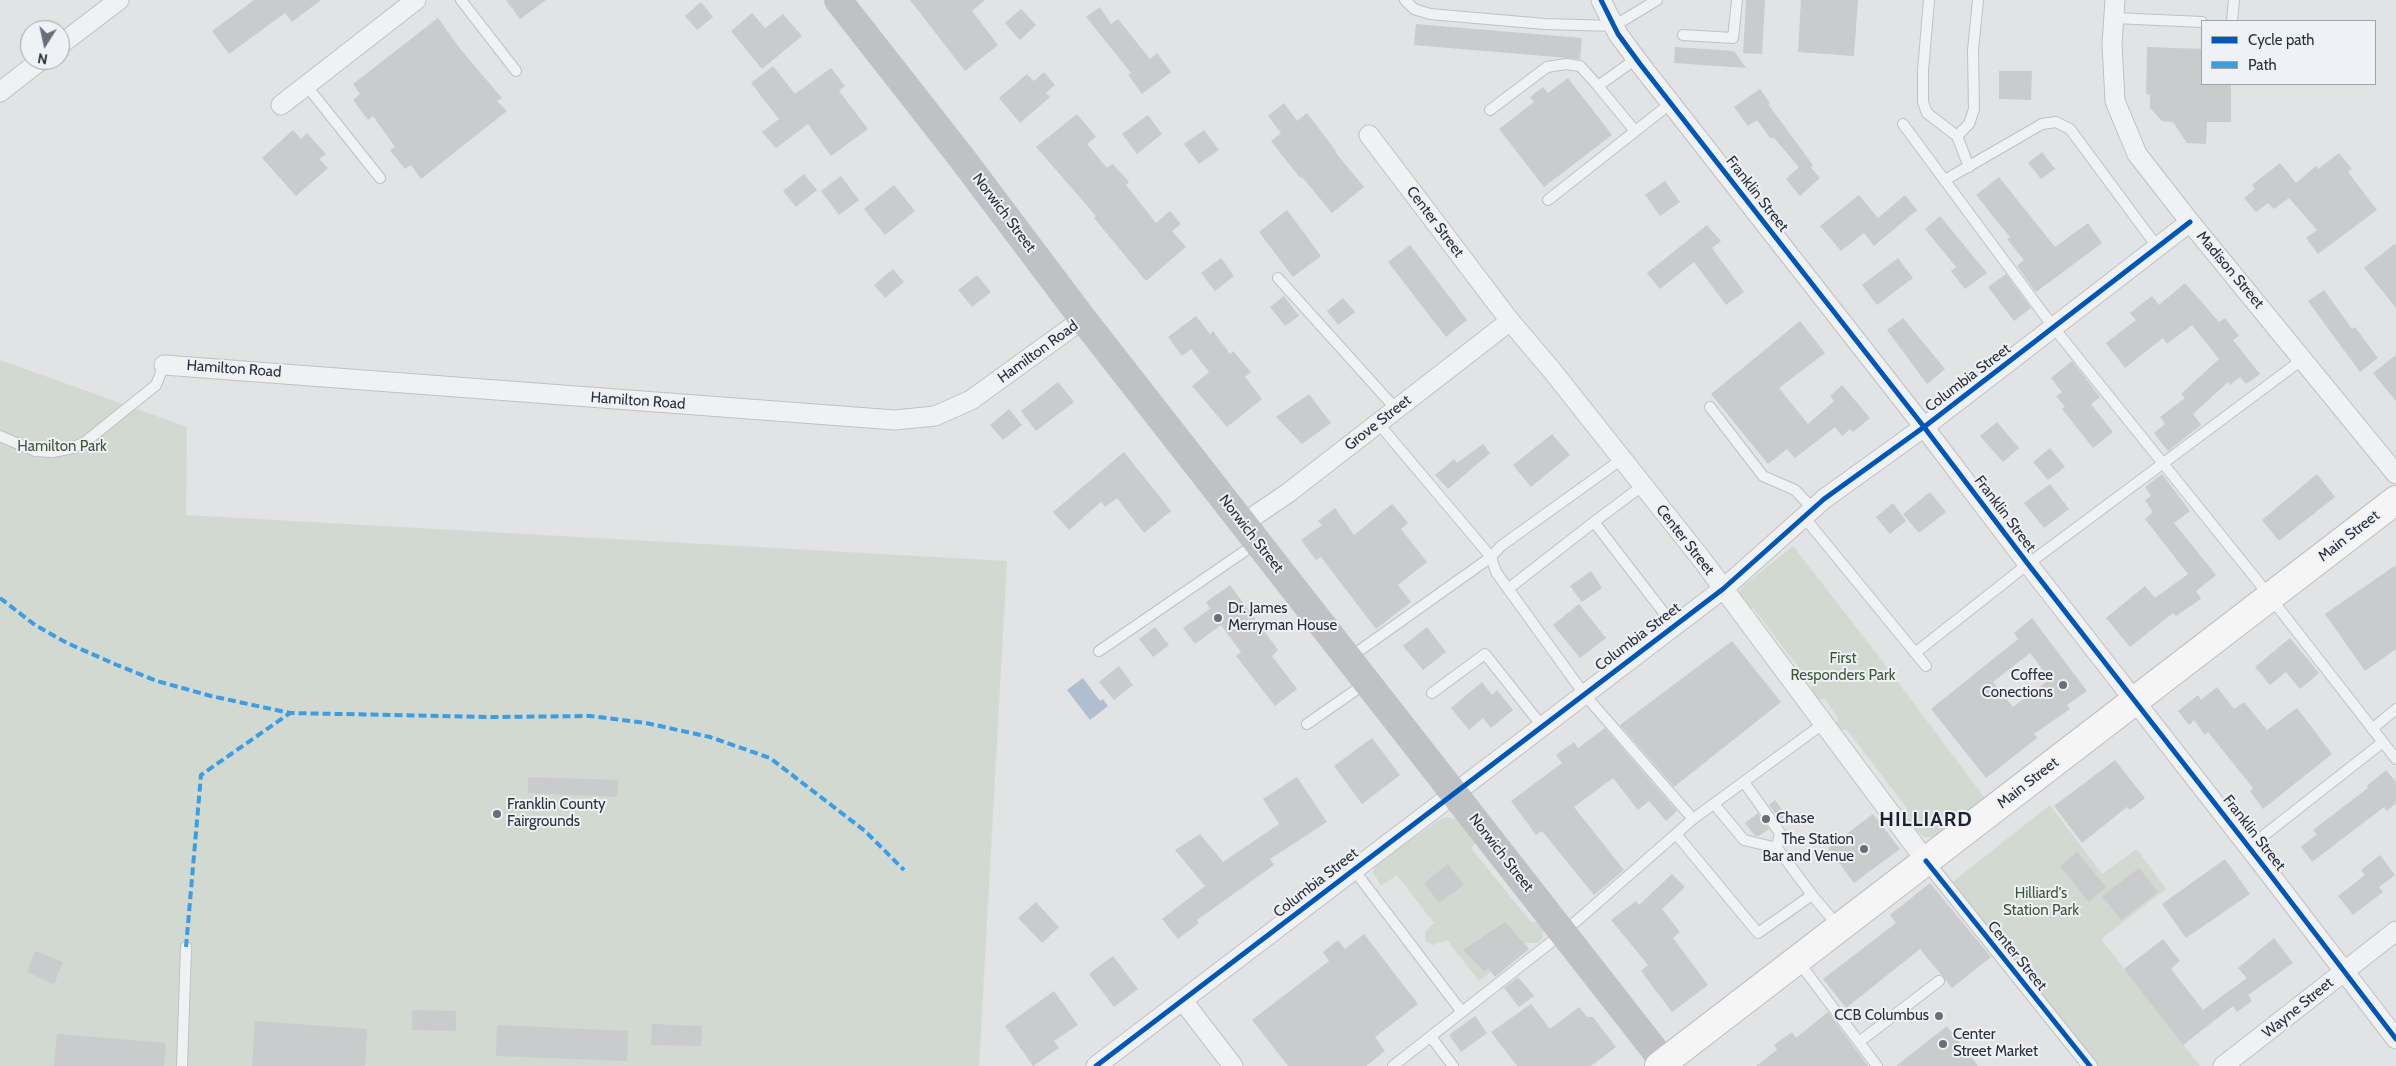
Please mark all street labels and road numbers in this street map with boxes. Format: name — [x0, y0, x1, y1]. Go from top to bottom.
street label: Franklin Street — [1722, 153, 1792, 235]
street label: Norwich Street — [968, 170, 1040, 256]
street label: Center Street — [1402, 183, 1468, 261]
street label: Madison Street — [2192, 228, 2268, 312]
street label: Hamilton Road — [994, 317, 1082, 387]
street label: Columbia Street — [1922, 340, 2014, 416]
street label: Hamilton Road — [186, 357, 282, 381]
street label: Hamilton Road — [590, 389, 686, 413]
street label: Grove Street — [1341, 391, 1415, 455]
street label: Franklin Street — [1970, 472, 2040, 556]
street label: Norwich Street — [1215, 491, 1287, 577]
street label: Center Street — [1652, 501, 1718, 579]
street label: Main Street — [2315, 507, 2383, 565]
street label: Columbia Street — [1592, 599, 1684, 675]
street label: Main Street — [1994, 754, 2062, 812]
street label: Franklin Street — [2219, 792, 2289, 874]
street label: Norwich Street — [1465, 810, 1537, 896]
street label: Columbia Street — [1270, 844, 1362, 922]
street label: Center Street — [1983, 918, 2051, 994]
street label: Wayne Street — [2259, 974, 2337, 1042]

